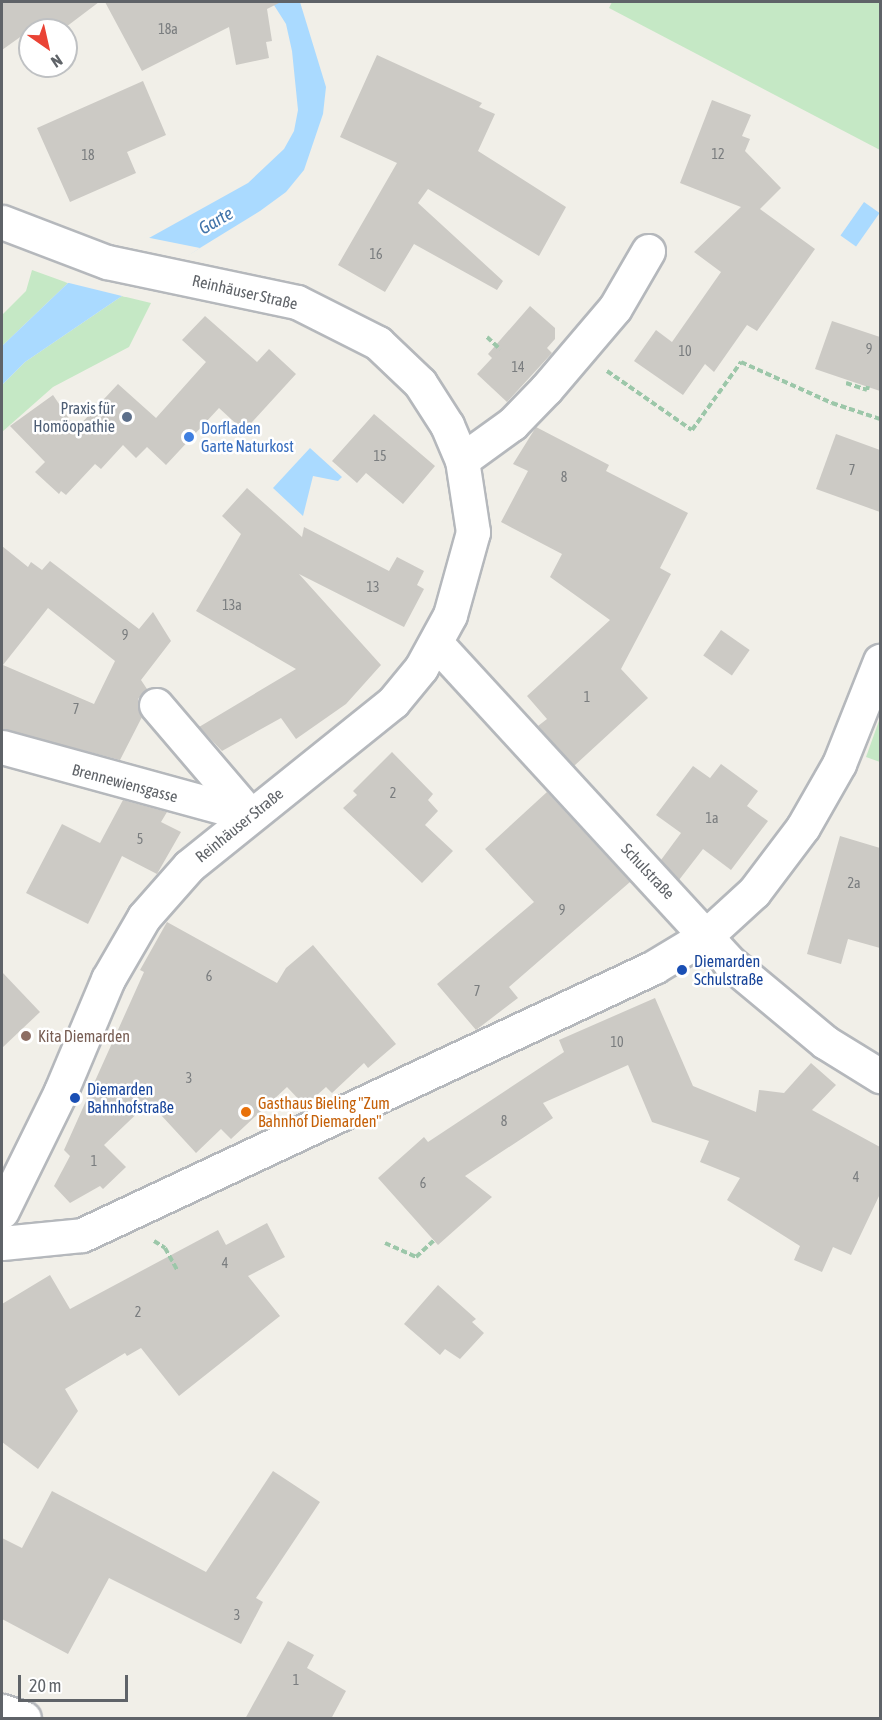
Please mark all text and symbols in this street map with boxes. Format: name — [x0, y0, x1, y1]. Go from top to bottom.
north arrow — [18, 18, 78, 78]
house number: 18a — [158, 21, 178, 37]
text: N — [48, 51, 66, 71]
house number: 12 — [711, 146, 725, 162]
house number: 18 — [81, 147, 95, 163]
water label: Garte — [195, 203, 237, 239]
house number: 16 — [369, 246, 383, 262]
street label: Reinhäuser Straße — [191, 271, 299, 313]
house number: 9 — [866, 341, 872, 357]
house number: 10 — [678, 343, 692, 359]
house number: 14 — [511, 359, 525, 375]
place label: Praxis für Homöopathie — [33, 398, 115, 436]
marker: Praxis für Homöopathie — [120, 410, 134, 424]
place label: Dorfladen Garte Naturkost — [201, 418, 294, 456]
marker: Dorfladen Garte Naturkost — [182, 430, 196, 444]
house number: 15 — [373, 448, 387, 464]
house number: 7 — [849, 462, 855, 478]
house number: 8 — [561, 469, 567, 485]
house number: 13 — [366, 579, 380, 595]
house number: 13a — [222, 597, 242, 613]
house number: 9 — [122, 627, 128, 643]
house number: 1 — [584, 689, 590, 705]
house number: 7 — [73, 701, 79, 717]
street label: Brennewiensgasse — [70, 760, 180, 806]
street label: Reinhäuser Straße — [191, 784, 287, 866]
house number: 2 — [390, 785, 396, 801]
house number: 1a — [705, 810, 719, 826]
house number: 5 — [137, 831, 143, 847]
street label: Schulstraße — [617, 839, 679, 903]
house number: 2a — [847, 875, 861, 891]
house number: 9 — [559, 902, 565, 918]
place label: Diemarden Schulstraße — [694, 951, 763, 989]
marker: Diemarden Schulstraße — [675, 963, 689, 977]
house number: 6 — [206, 968, 212, 984]
house number: 7 — [474, 983, 480, 999]
place label: Kita Diemarden — [38, 1026, 130, 1046]
marker: Kita Diemarden — [19, 1029, 33, 1043]
house number: 10 — [610, 1034, 624, 1050]
house number: 3 — [186, 1070, 192, 1086]
place label: Diemarden Bahnhofstraße — [87, 1079, 174, 1117]
marker: Diemarden Bahnhofstraße — [68, 1091, 82, 1105]
place label: Gasthaus Bieling "Zum Bahnhof Diemarden" — [258, 1093, 390, 1131]
marker: Gasthaus Bieling "Zum Bahnhof Diemarden" — [239, 1105, 253, 1119]
house number: 8 — [501, 1113, 507, 1129]
house number: 1 — [91, 1153, 97, 1169]
house number: 4 — [853, 1169, 859, 1185]
house number: 6 — [420, 1175, 426, 1191]
house number: 4 — [222, 1255, 228, 1271]
house number: 2 — [135, 1304, 141, 1320]
house number: 3 — [234, 1607, 240, 1623]
scale bar — [21, 1663, 130, 1701]
house number: 1 — [293, 1672, 299, 1688]
text: 20 m — [29, 1675, 61, 1696]

